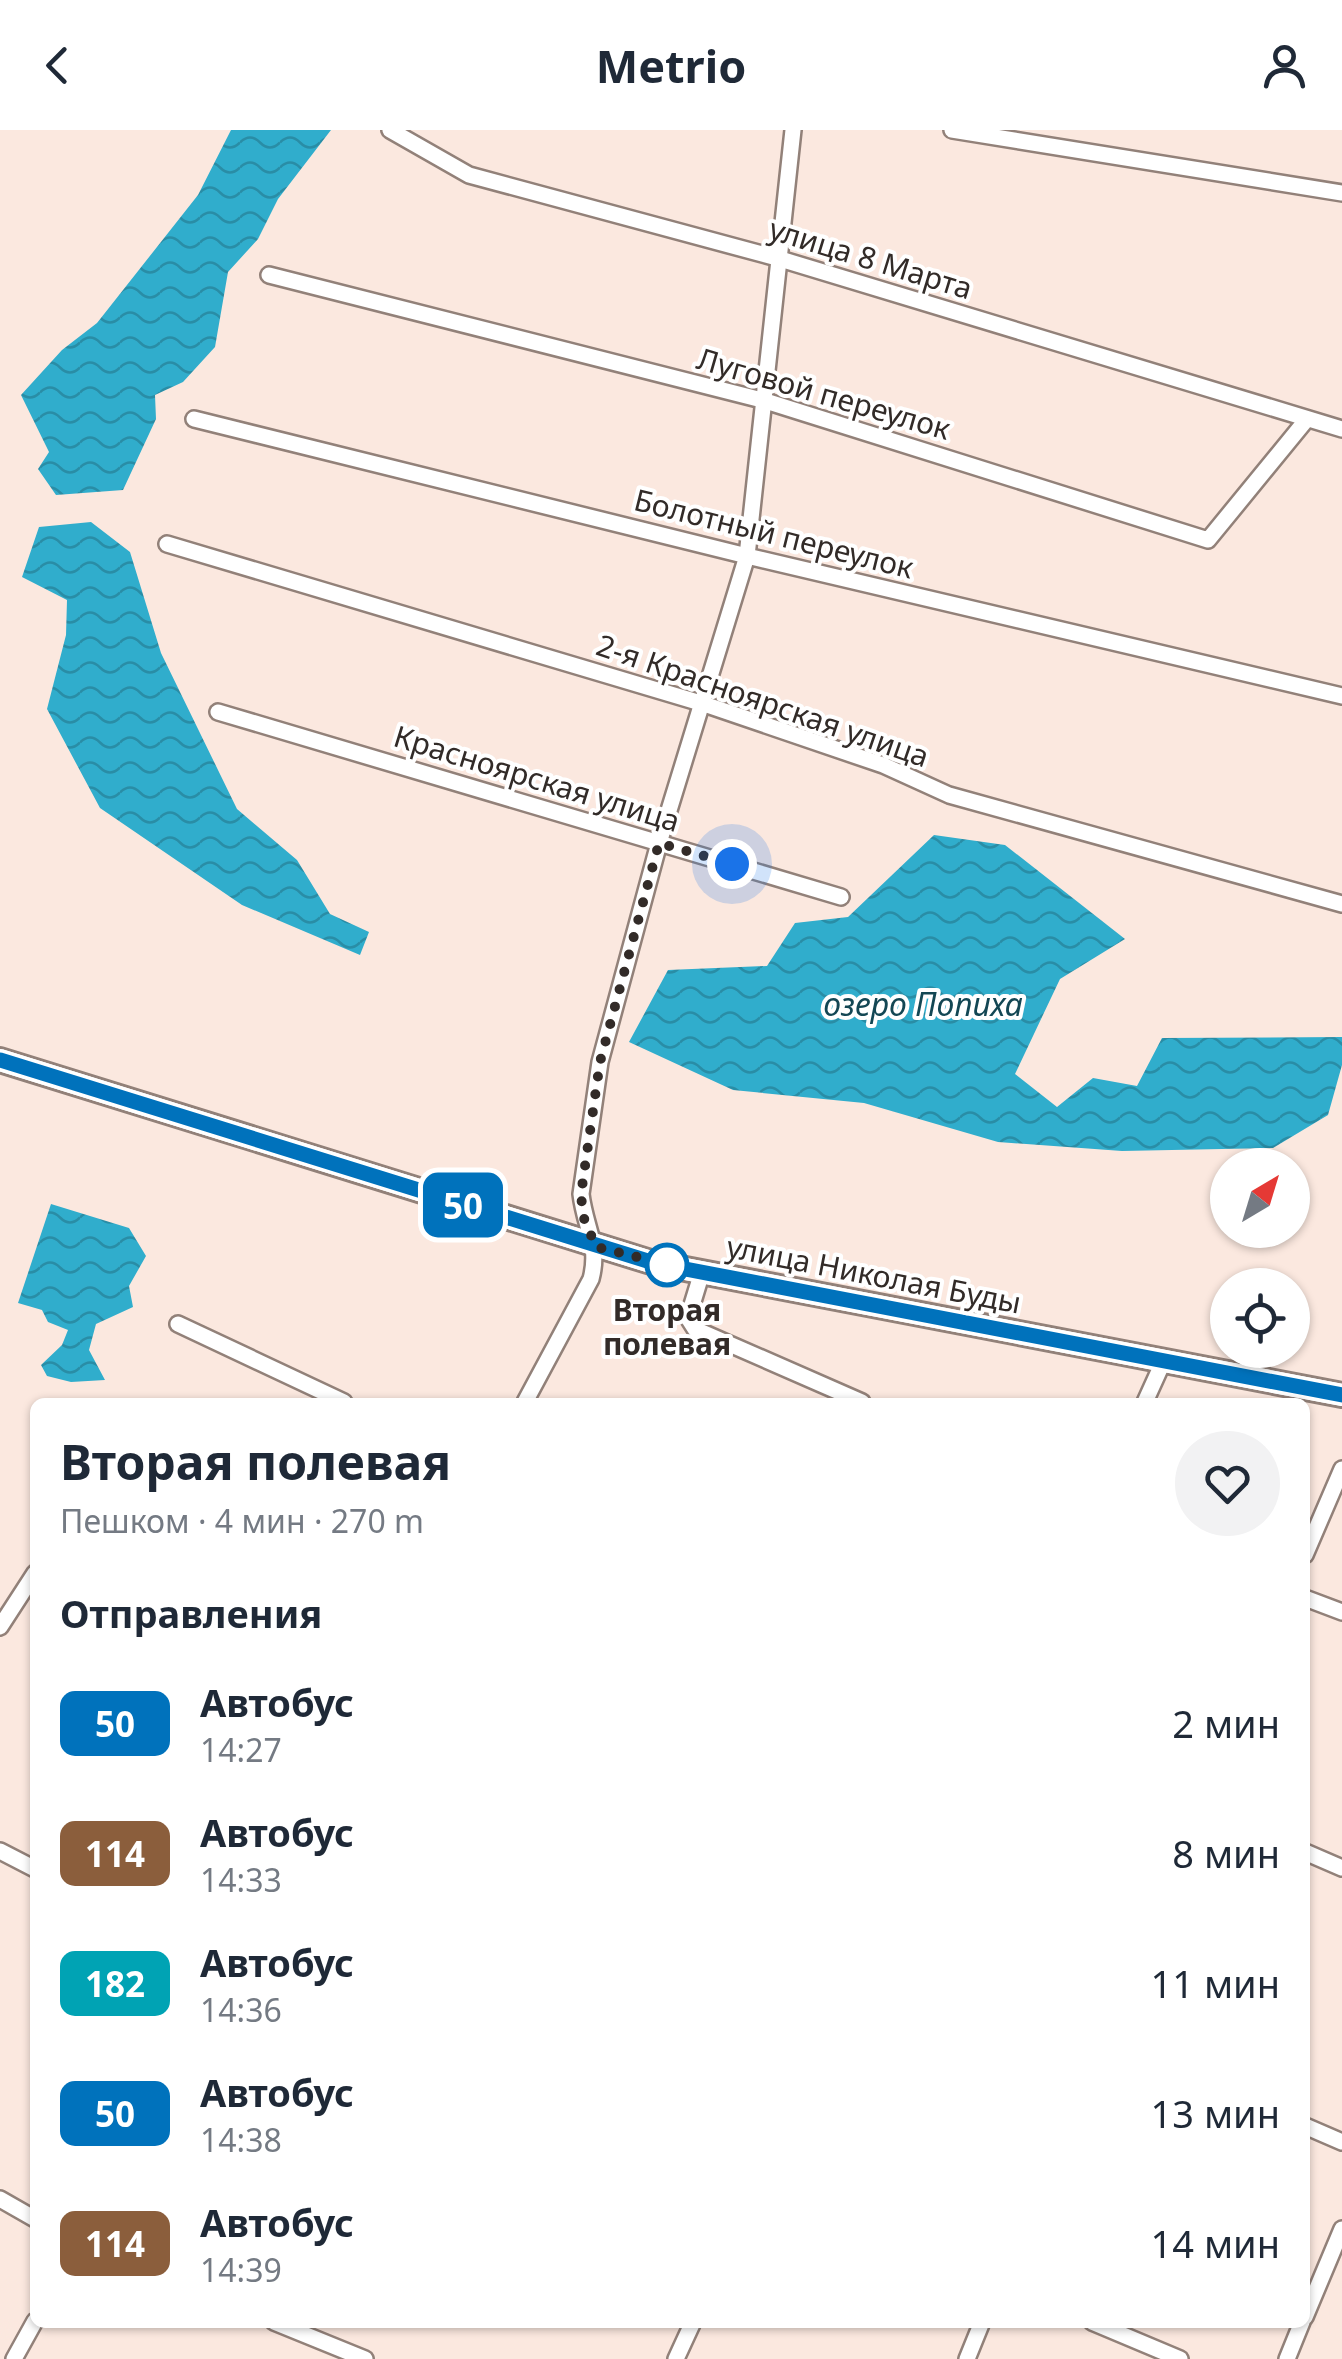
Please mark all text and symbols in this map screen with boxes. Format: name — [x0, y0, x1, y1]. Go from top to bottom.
text: Metrio — [596, 35, 746, 96]
icon: back — [30, 38, 85, 93]
icon: person — [1257, 38, 1312, 93]
street label: улица 8 Марта — [764, 208, 978, 308]
street label: Луговой переулок — [693, 337, 956, 449]
street label: Болотный переулок — [630, 478, 918, 588]
street label: 2-я Красноярская улица — [591, 624, 935, 776]
street label: Красноярская улица — [389, 715, 685, 841]
your location — [707, 839, 757, 889]
water label: озеро Попиха — [823, 982, 1023, 1025]
north arrow — [1210, 1148, 1310, 1248]
map controls — [1210, 1148, 1310, 1368]
line badge: 50 — [418, 1172, 508, 1238]
text: 50 — [443, 1182, 483, 1229]
street label: улица Николая Буды — [723, 1225, 1025, 1323]
marker: Вторая полевая — [646, 1244, 688, 1286]
button: locate — [1210, 1268, 1310, 1368]
place label: Вторая полевая — [603, 1289, 731, 1364]
text: Вторая полевая — [60, 1429, 451, 1494]
button: heart — [1175, 1431, 1280, 1536]
text: Пешком · 4 мин · 270 m — [60, 1499, 424, 1542]
text: Отправления — [60, 1587, 322, 1639]
text: Автобус — [200, 1676, 354, 1728]
text: 2 мин — [1172, 1697, 1280, 1749]
text: 50 — [95, 1700, 135, 1747]
text: 14:27 — [200, 1728, 282, 1771]
text: Автобус — [200, 1806, 354, 1858]
text: 8 мин — [1172, 1827, 1280, 1879]
text: 114 — [85, 1830, 145, 1877]
text: 14:33 — [200, 1858, 282, 1901]
text: Автобус — [200, 1936, 354, 1988]
text: 11 мин — [1151, 1957, 1280, 2009]
text: 182 — [85, 1960, 145, 2007]
text: 14:36 — [200, 1988, 282, 2031]
text: Автобус — [200, 2066, 354, 2118]
text: 13 мин — [1151, 2087, 1280, 2139]
text: 50 — [95, 2090, 135, 2137]
text: 14:38 — [200, 2118, 282, 2161]
text: Автобус — [200, 2196, 354, 2248]
text: 14 мин — [1151, 2217, 1280, 2269]
text: 114 — [85, 2220, 145, 2267]
text: 14:39 — [200, 2248, 282, 2291]

